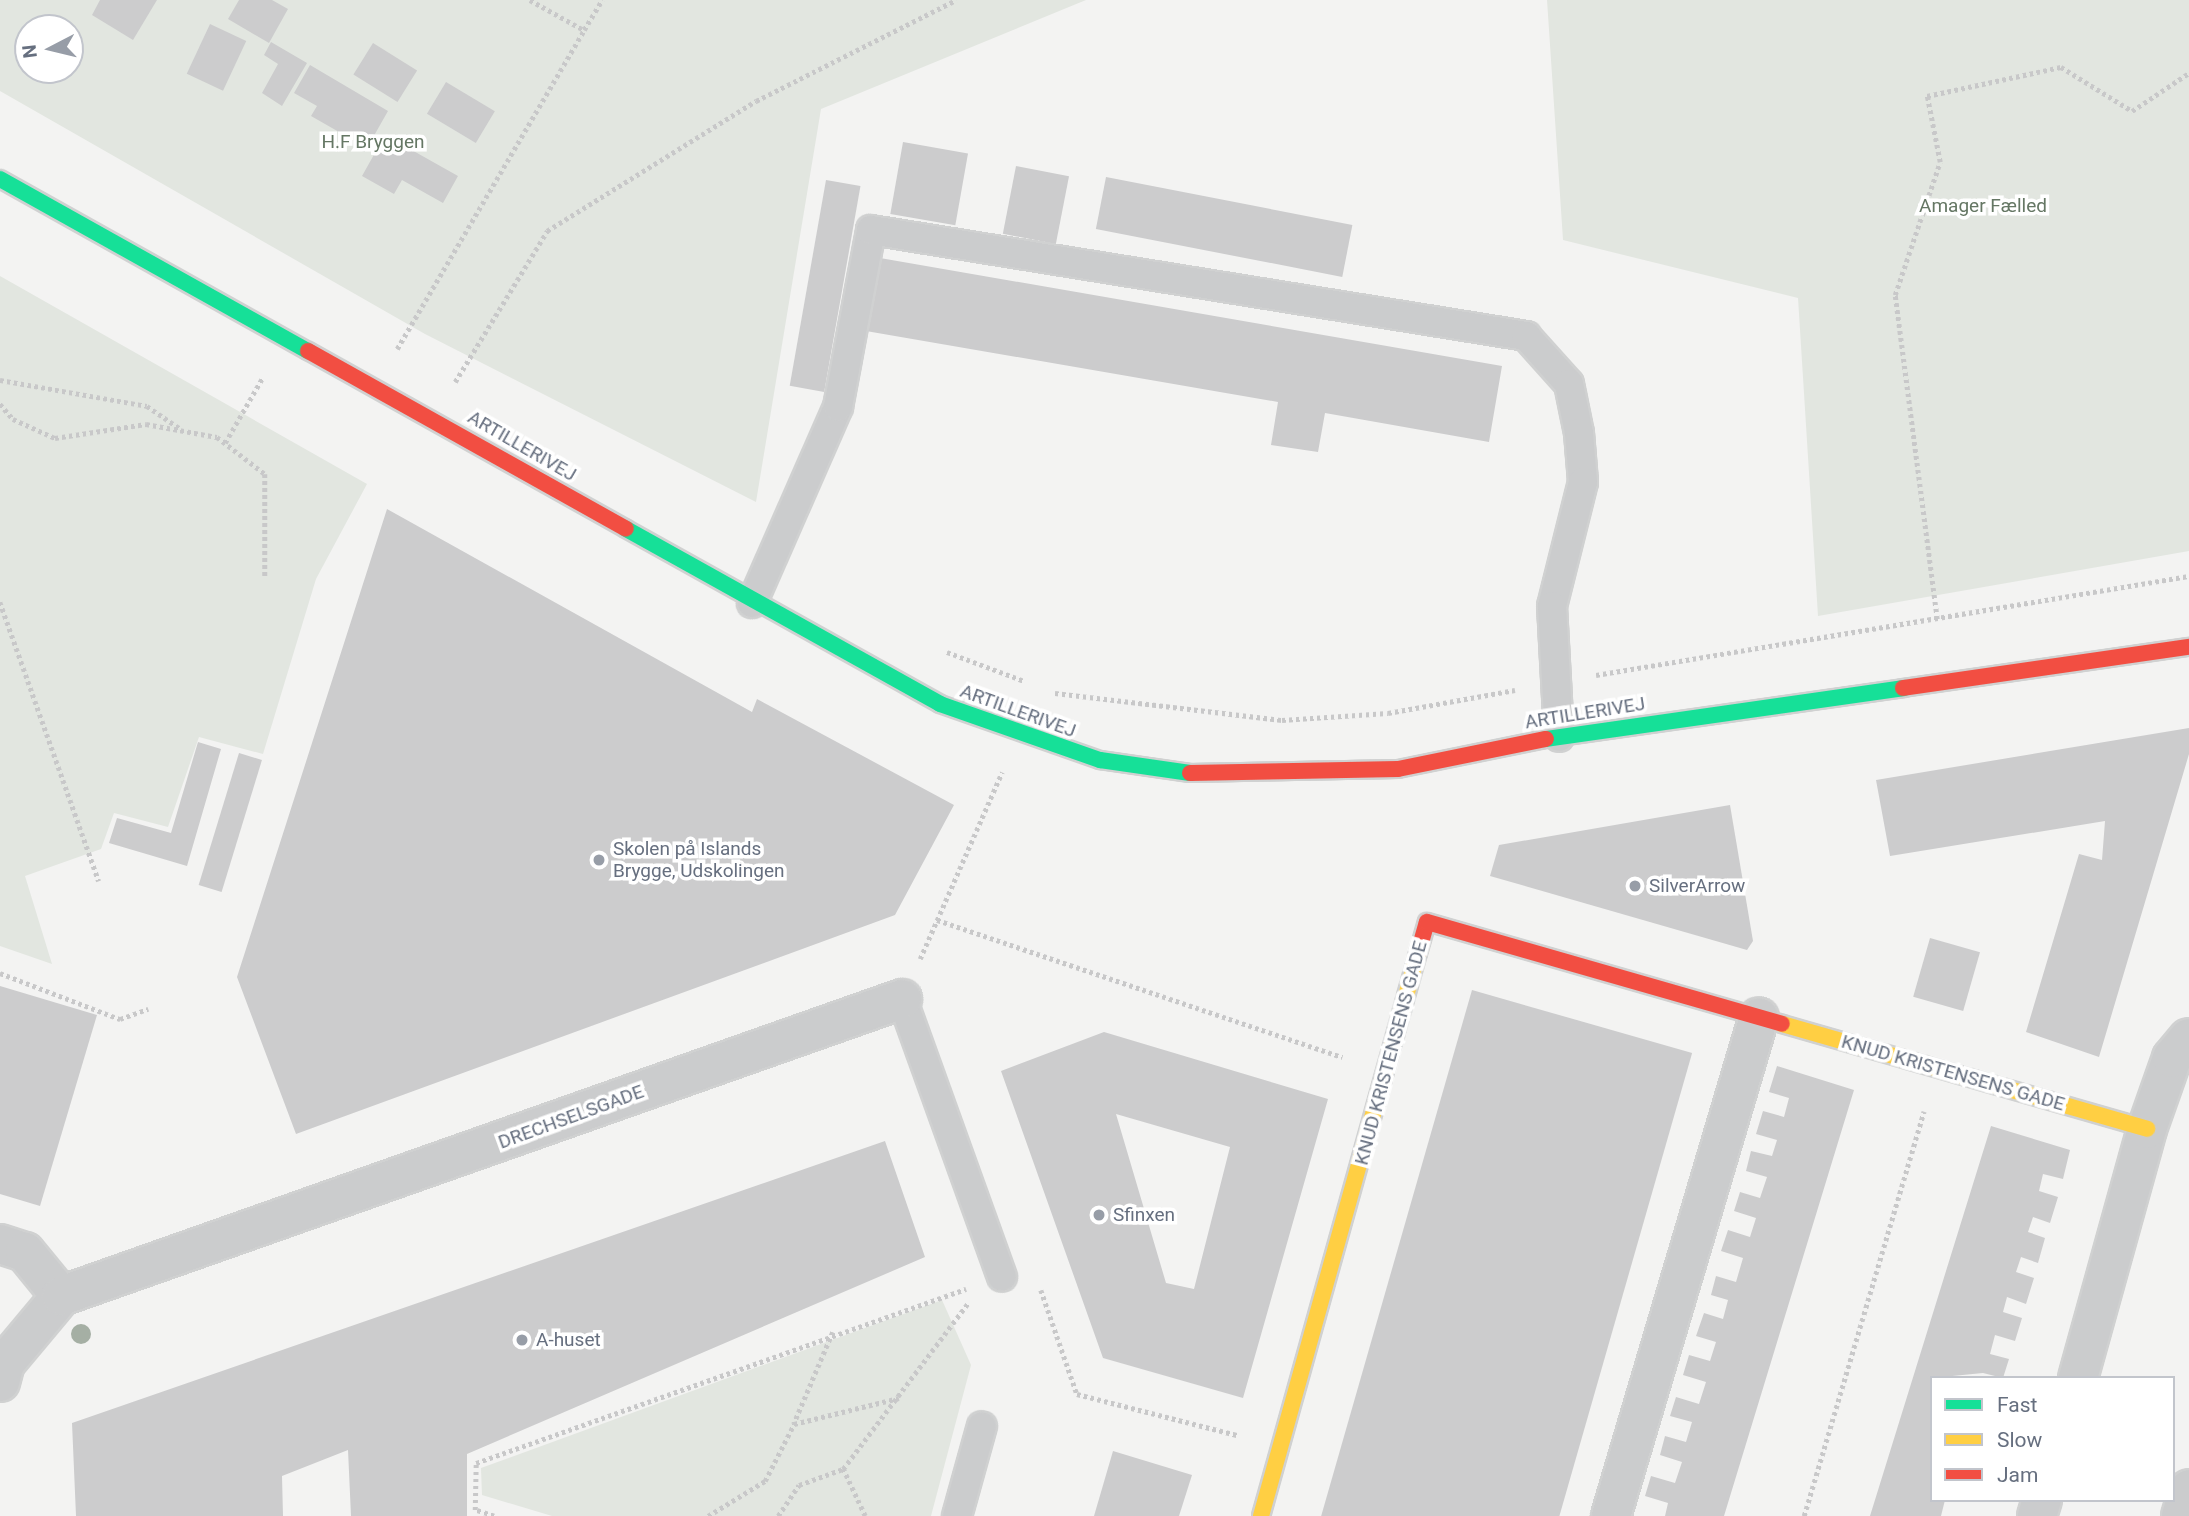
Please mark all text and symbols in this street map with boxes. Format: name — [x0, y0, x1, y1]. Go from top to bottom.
north arrow — [14, 14, 84, 84]
text: N — [17, 43, 42, 59]
park label: H.F Bryggen — [322, 131, 424, 153]
park label: Amager Fælled — [1919, 195, 2047, 217]
street label: ARTILLERIVEJ — [464, 406, 580, 486]
street label: ARTILLERIVEJ — [957, 680, 1079, 742]
street label: ARTILLERIVEJ — [1523, 692, 1647, 734]
place label: Skolen på Islands Brygge, Udskolingen — [613, 838, 784, 882]
marker: Skolen på Islands Brygge, Udskolingen — [591, 852, 607, 868]
place label: SilverArrow — [1649, 875, 1745, 897]
marker: SilverArrow — [1627, 878, 1643, 894]
street label: KNUD KRISTENSENS GADE — [1350, 938, 1432, 1168]
street label: KNUD KRISTENSENS GADE — [1839, 1030, 2067, 1116]
street label: DRECHSELSGADE — [495, 1080, 647, 1154]
place label: Sfinxen — [1113, 1204, 1175, 1226]
marker: Sfinxen — [1091, 1207, 1107, 1223]
place label: A-huset — [536, 1329, 601, 1351]
marker: A-huset — [514, 1332, 530, 1348]
legend — [1930, 1376, 2175, 1502]
text: Fast — [1997, 1393, 2037, 1417]
text: Slow — [1997, 1428, 2042, 1452]
text: Jam — [1997, 1463, 2038, 1487]

